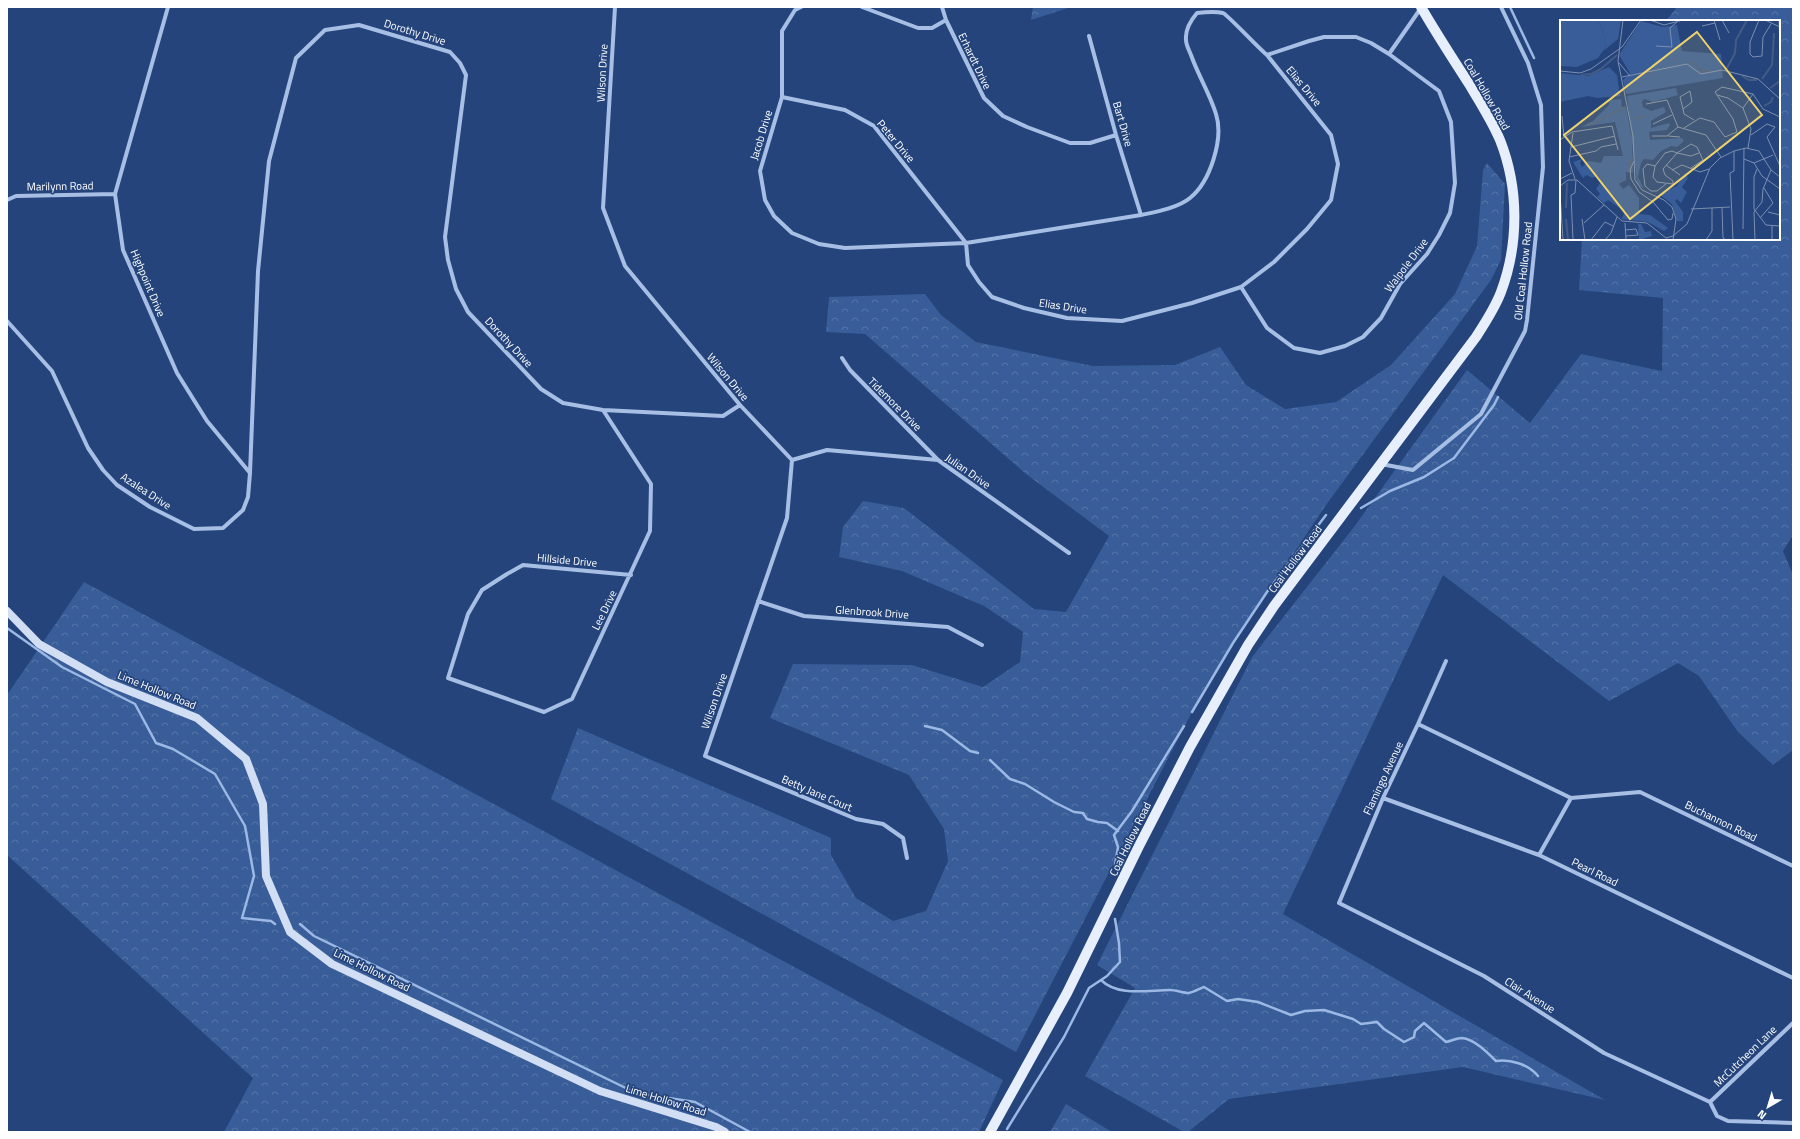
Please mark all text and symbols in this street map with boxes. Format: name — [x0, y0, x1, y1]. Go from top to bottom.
street label: Dorothy Drive — [382, 15, 448, 49]
inset map — [1560, 20, 1780, 240]
street label: Erhardt Drive — [954, 30, 996, 92]
street label: Wilson Drive — [592, 43, 612, 102]
street label: Coal Hollow Road — [1460, 55, 1514, 133]
street label: Elias Drive — [1282, 62, 1326, 110]
street label: Bart Drive — [1109, 99, 1137, 149]
street label: Jacob Drive — [746, 108, 776, 162]
street label: Peter Drive — [873, 116, 919, 166]
street label: Marilynn Road — [26, 177, 94, 195]
street label: Old Coal Hollow Road — [1510, 221, 1536, 321]
street label: Walpole Drive — [1380, 234, 1432, 295]
street label: Highpoint Drive — [127, 247, 170, 319]
street label: Elias Drive — [1038, 294, 1088, 318]
street label: Dorothy Drive — [481, 313, 537, 371]
street label: Wilson Drive — [703, 350, 753, 405]
street label: Tidemore Drive — [864, 373, 926, 435]
street label: Julian Drive — [942, 450, 994, 493]
street label: Azalea Drive — [118, 469, 175, 514]
street label: Coal Hollow Road — [1264, 522, 1326, 596]
street label: Hillside Drive — [536, 549, 598, 571]
street label: Lee Drive — [587, 587, 621, 633]
street label: Glenbrook Drive — [835, 601, 910, 623]
street label: Lime Hollow Road — [115, 667, 199, 713]
street label: Wilson Drive — [697, 671, 731, 731]
street label: Flamingo Avenue — [1359, 738, 1407, 817]
street label: Betty Jane Court — [779, 771, 855, 815]
street label: Buchannon Road — [1682, 797, 1760, 845]
street label: Coal Hollow Road — [1105, 799, 1155, 879]
street label: Pearl Road — [1569, 854, 1621, 890]
street label: Lime Hollow Road — [331, 945, 413, 996]
street label: Clair Avenue — [1502, 973, 1559, 1017]
street label: McCutcheon Lane — [1710, 1021, 1780, 1090]
street label: Lime Hollow Road — [624, 1080, 708, 1120]
north arrow — [1748, 1087, 1788, 1127]
text: N — [1754, 1106, 1770, 1124]

